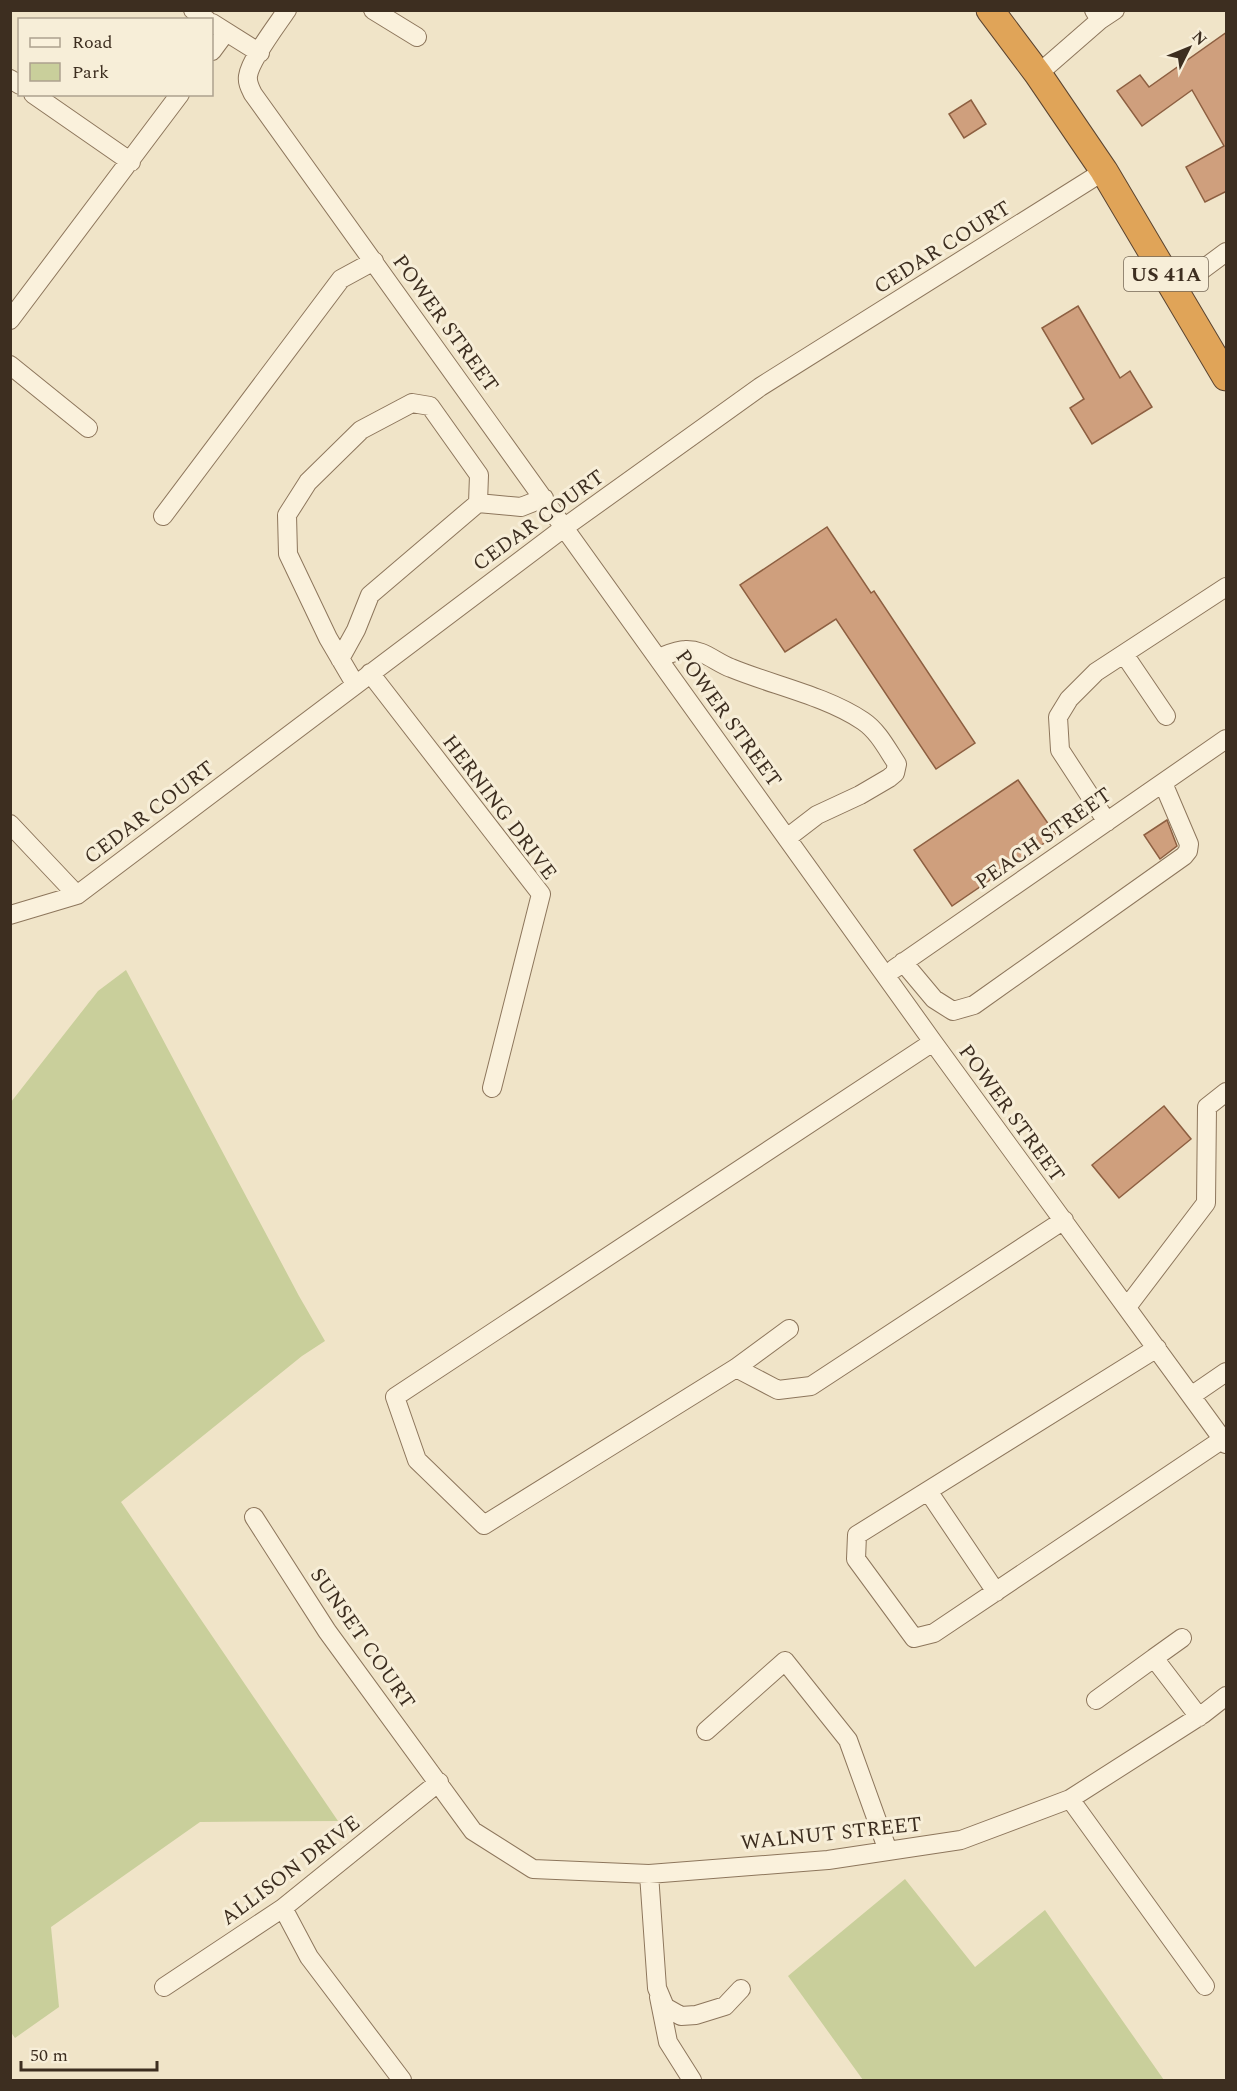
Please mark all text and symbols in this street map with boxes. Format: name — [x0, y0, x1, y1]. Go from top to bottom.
legend — [18, 18, 213, 96]
north arrow — [1159, 18, 1219, 78]
text: N — [1186, 25, 1212, 51]
text: Road — [72, 29, 113, 56]
text: Park — [72, 59, 109, 86]
street label: CEDAR COURT — [868, 193, 1017, 303]
street label: POWER STREET — [384, 248, 506, 399]
road number: US 41A — [1124, 257, 1208, 291]
street label: CEDAR COURT — [466, 462, 611, 580]
street label: POWER STREET — [667, 643, 789, 794]
street label: HERNING DRIVE — [434, 728, 565, 887]
street label: CEDAR COURT — [78, 753, 222, 873]
street label: PEACH STREET — [969, 780, 1118, 898]
street label: POWER STREET — [950, 1038, 1072, 1189]
street label: SUNSET COURT — [301, 1561, 423, 1716]
street label: ALLISON DRIVE — [214, 1808, 367, 1934]
street label: WALNUT STREET — [739, 1809, 923, 1859]
scale bar — [21, 2034, 158, 2072]
text: 50 m — [30, 2042, 68, 2069]

